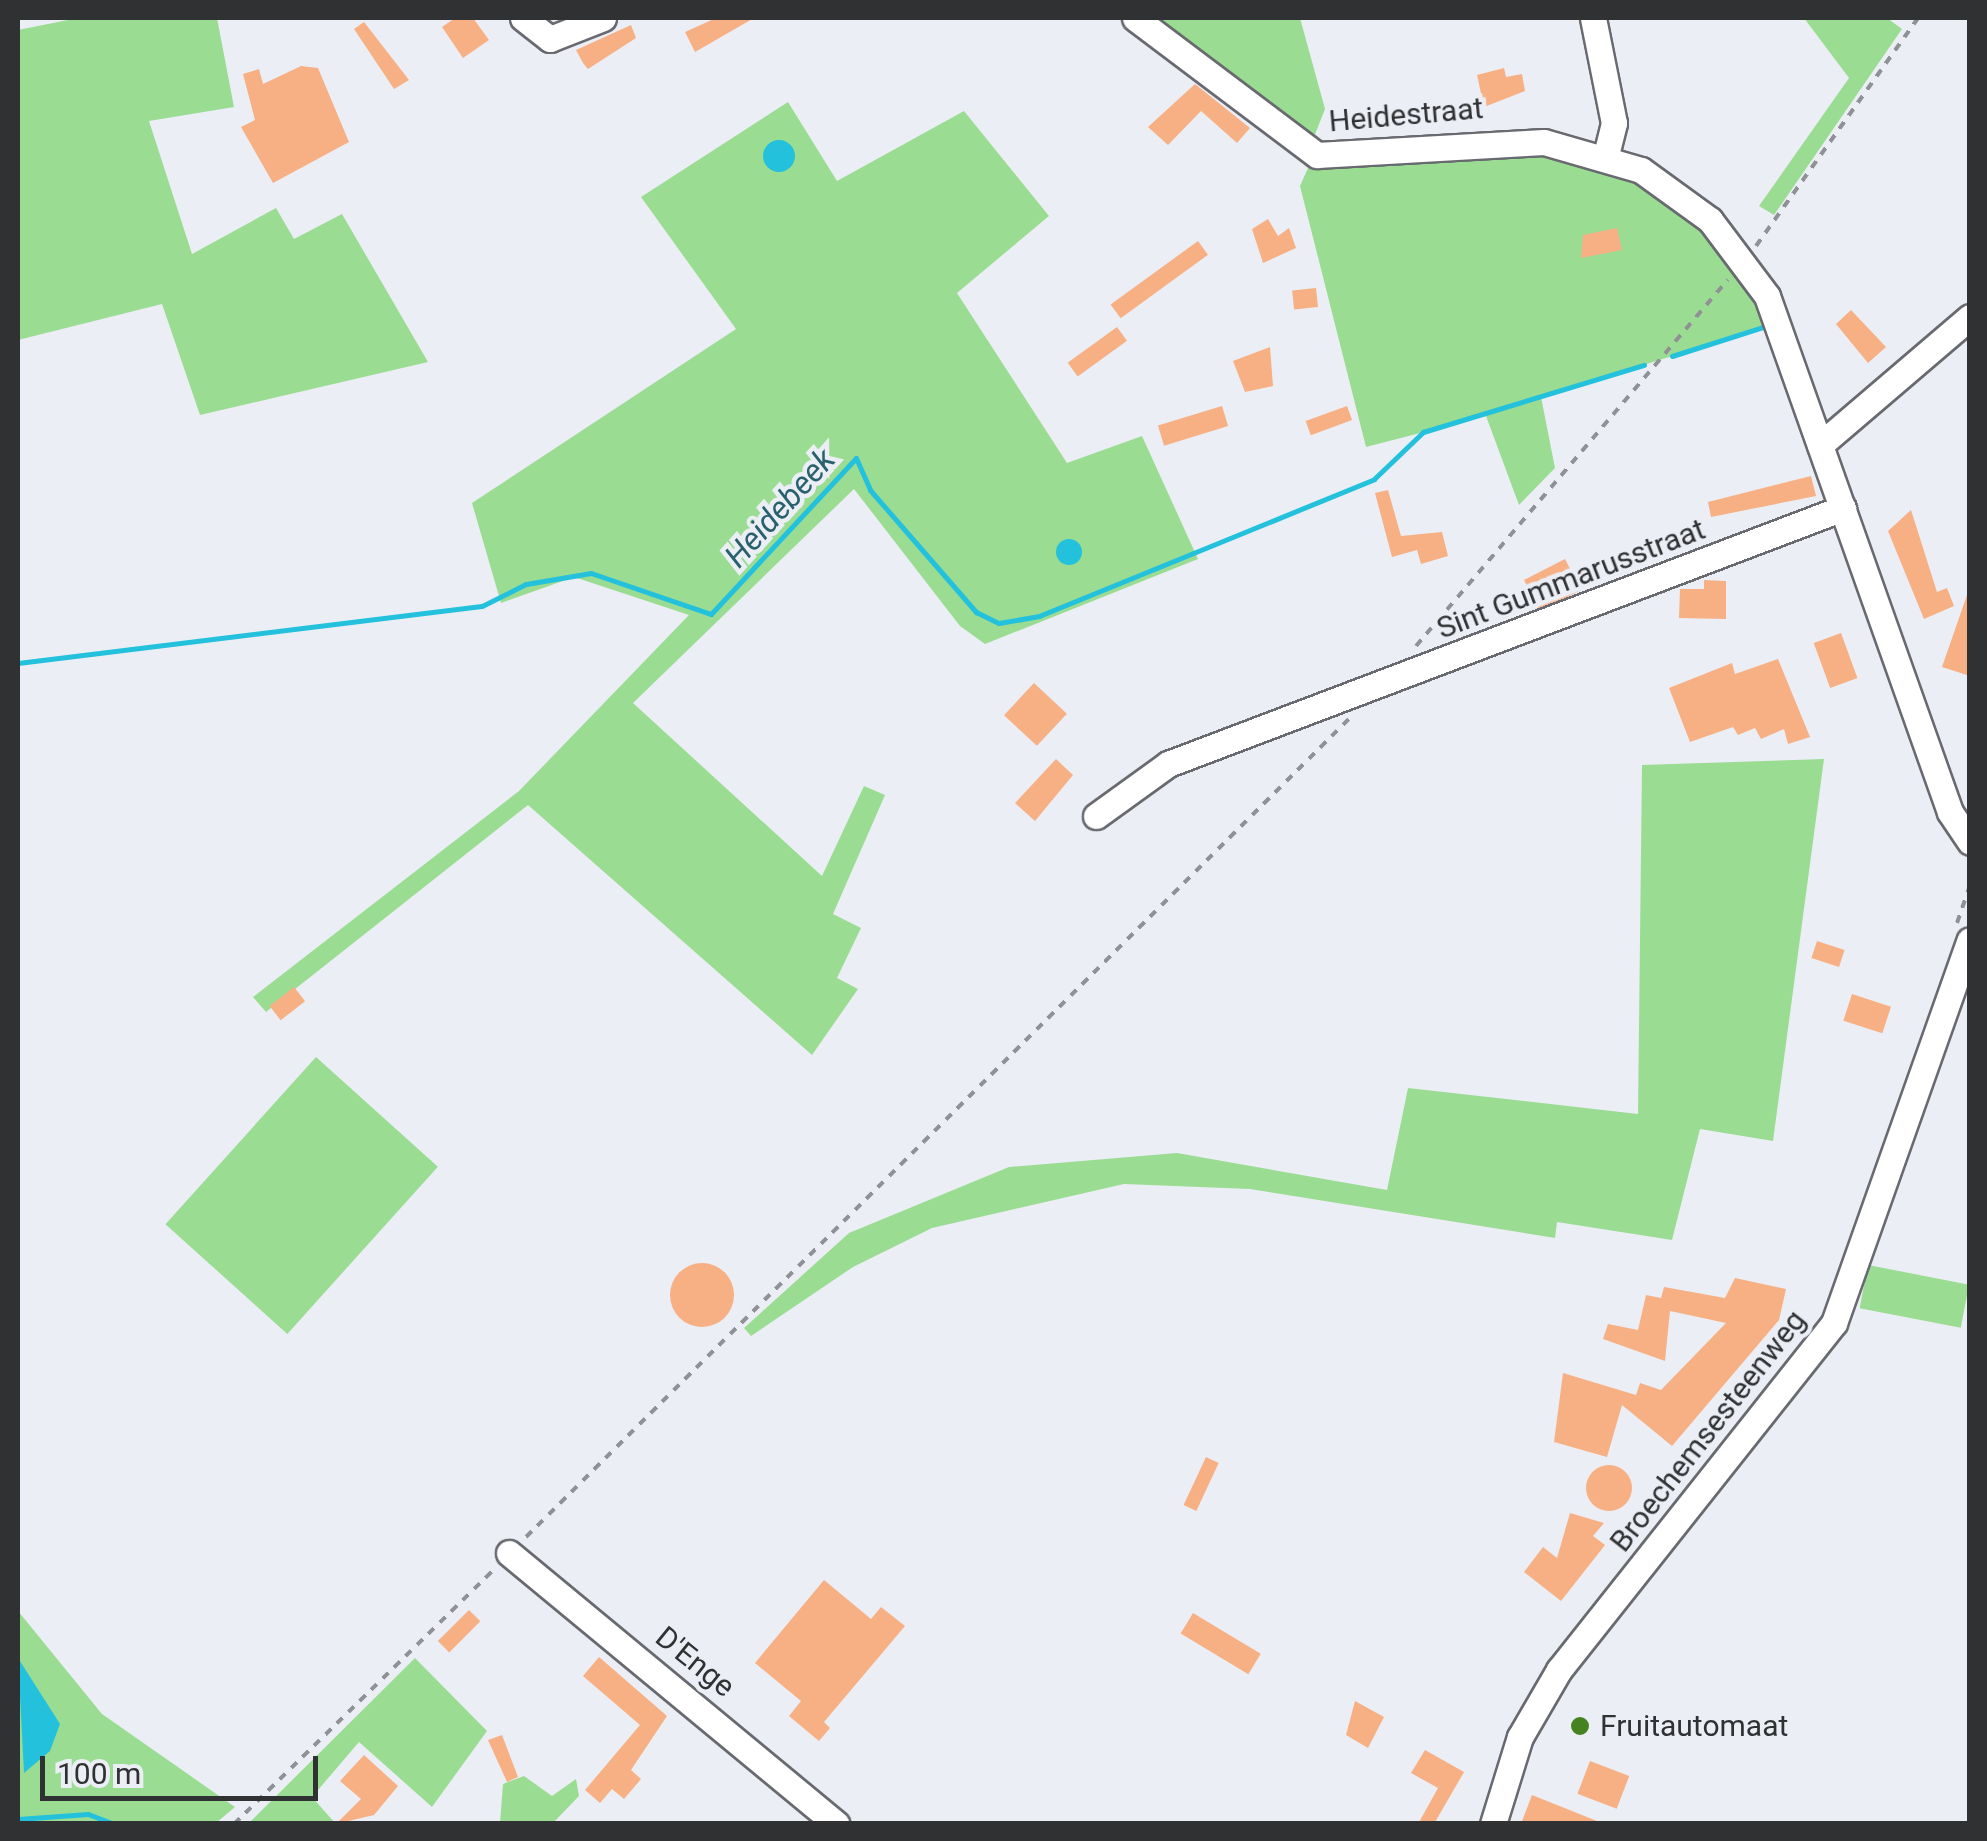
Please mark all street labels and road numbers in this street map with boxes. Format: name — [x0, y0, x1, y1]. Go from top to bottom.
street label: Heidestraat — [1327, 90, 1485, 140]
street label: Sint Gummarusstraat — [1432, 511, 1710, 647]
street label: Broechemsesteenweg — [1603, 1303, 1813, 1559]
street label: D'Enge — [648, 1619, 742, 1705]

